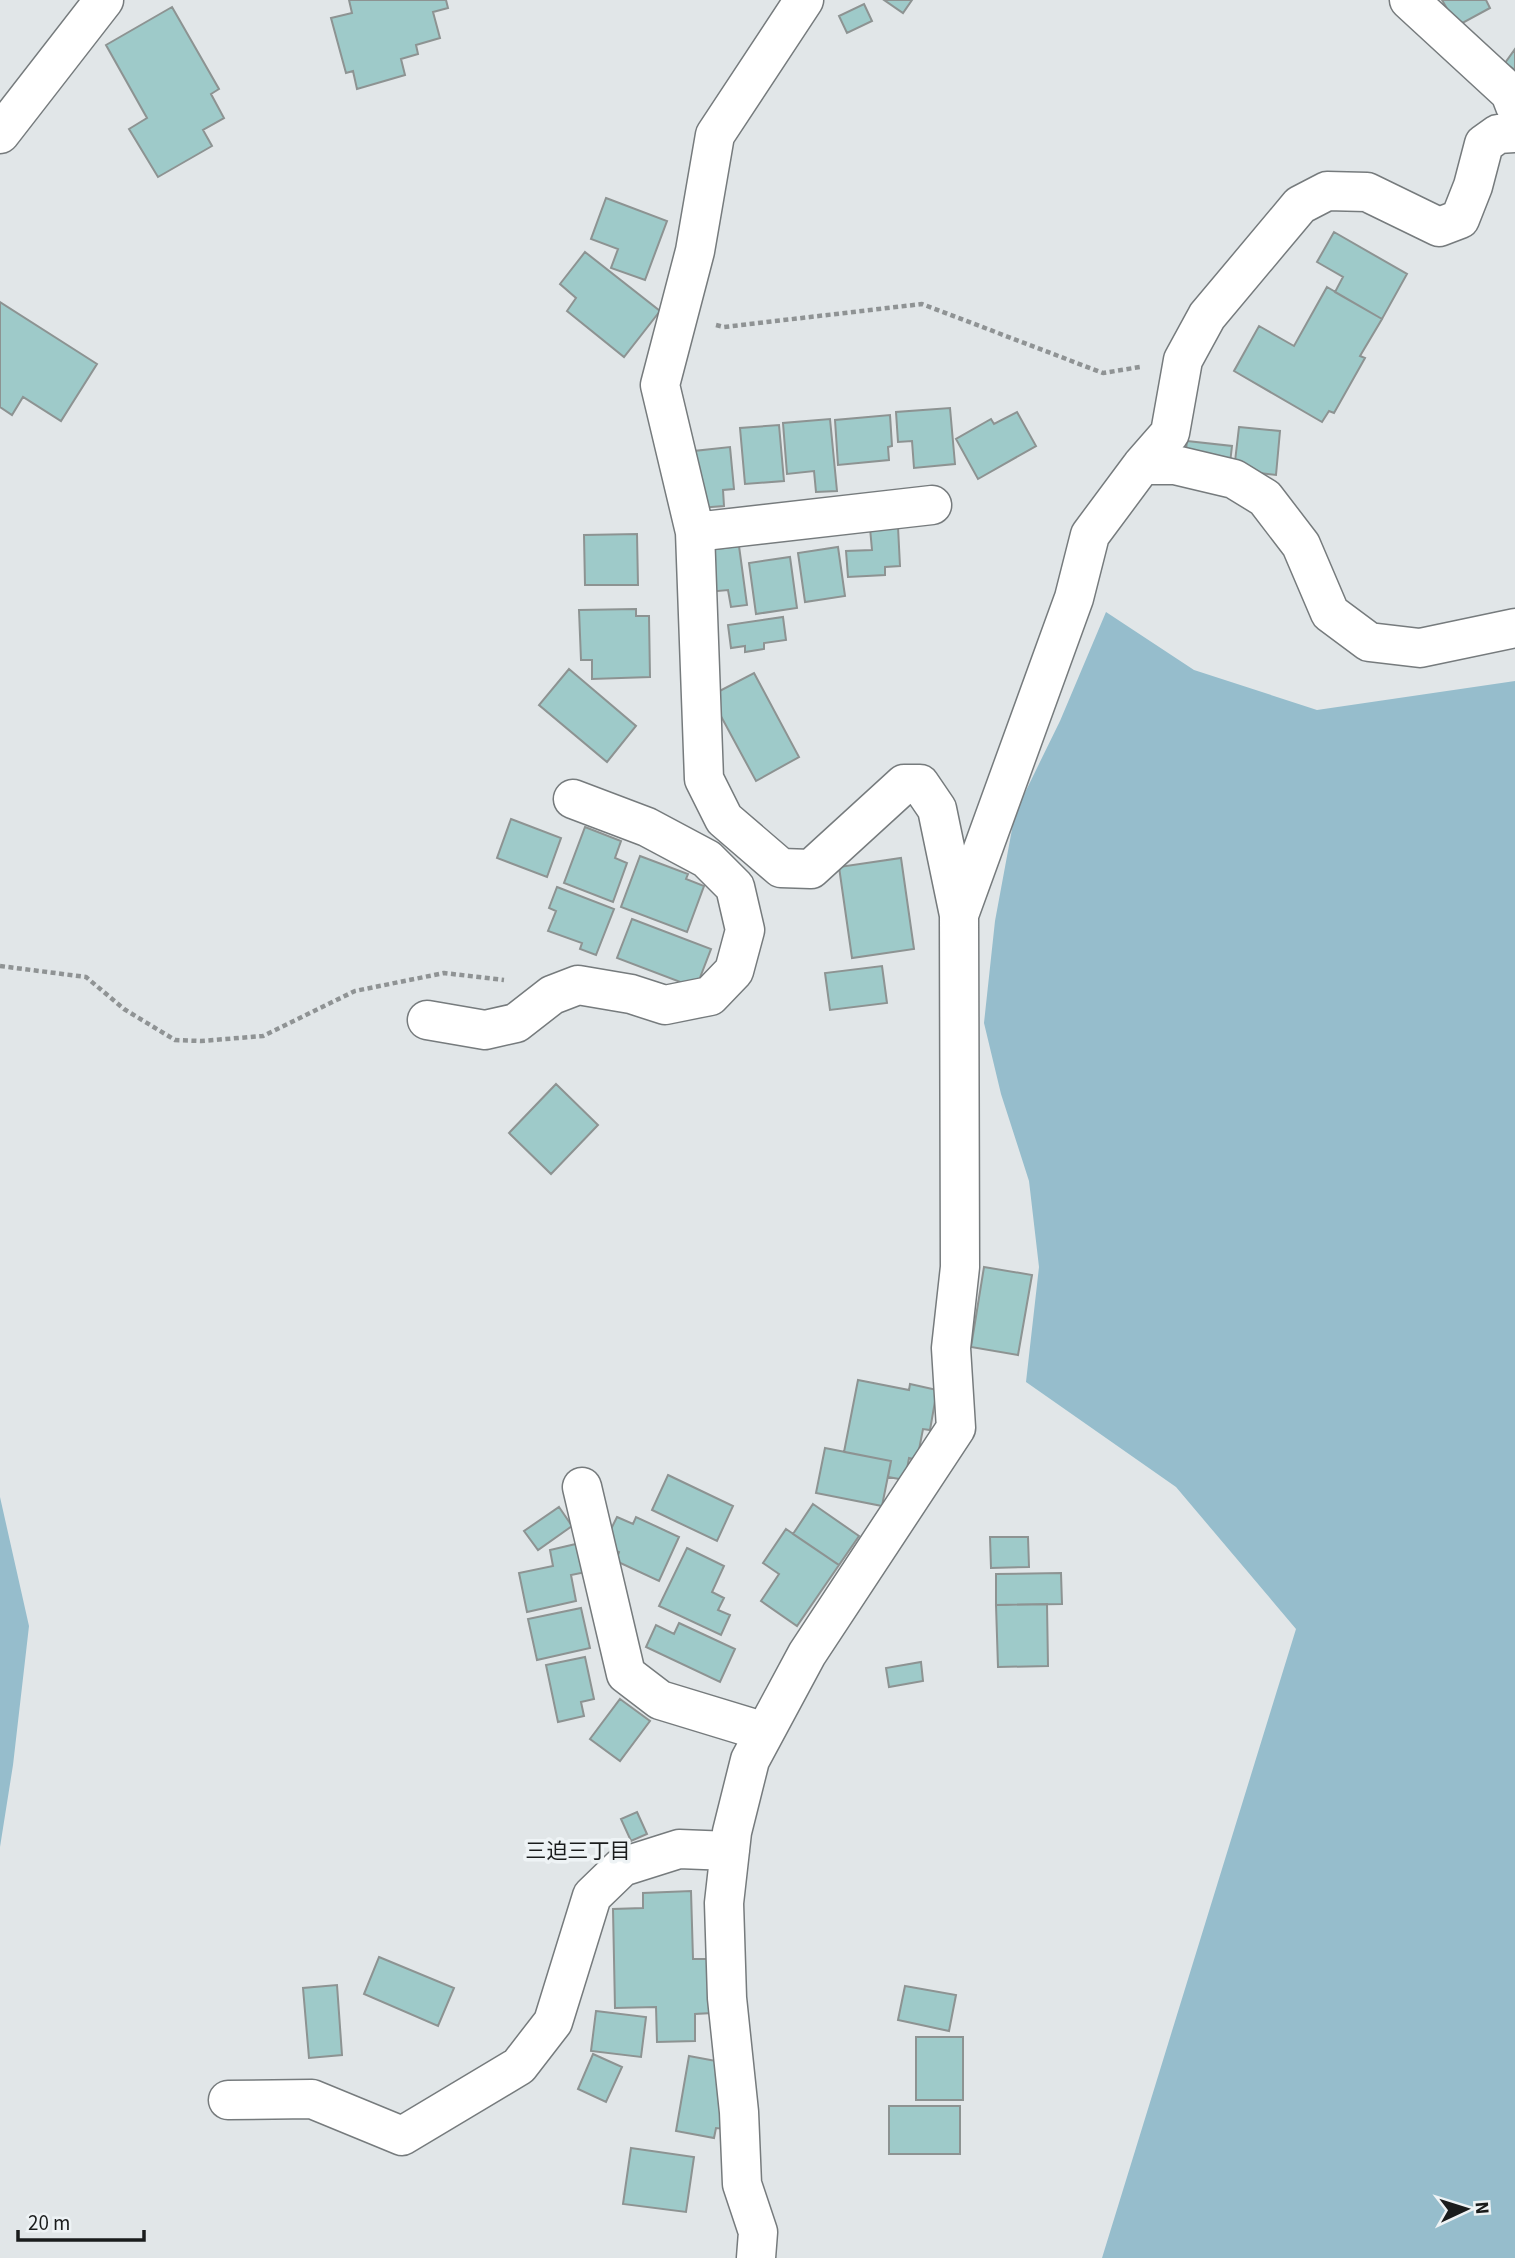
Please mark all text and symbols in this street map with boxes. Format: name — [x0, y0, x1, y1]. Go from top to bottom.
district label: 三迫三丁目 — [526, 1836, 631, 1866]
north arrow — [1431, 2174, 1501, 2244]
scale bar — [18, 2198, 144, 2242]
text: N — [1468, 2201, 1495, 2215]
text: 20 m — [28, 2208, 70, 2238]

